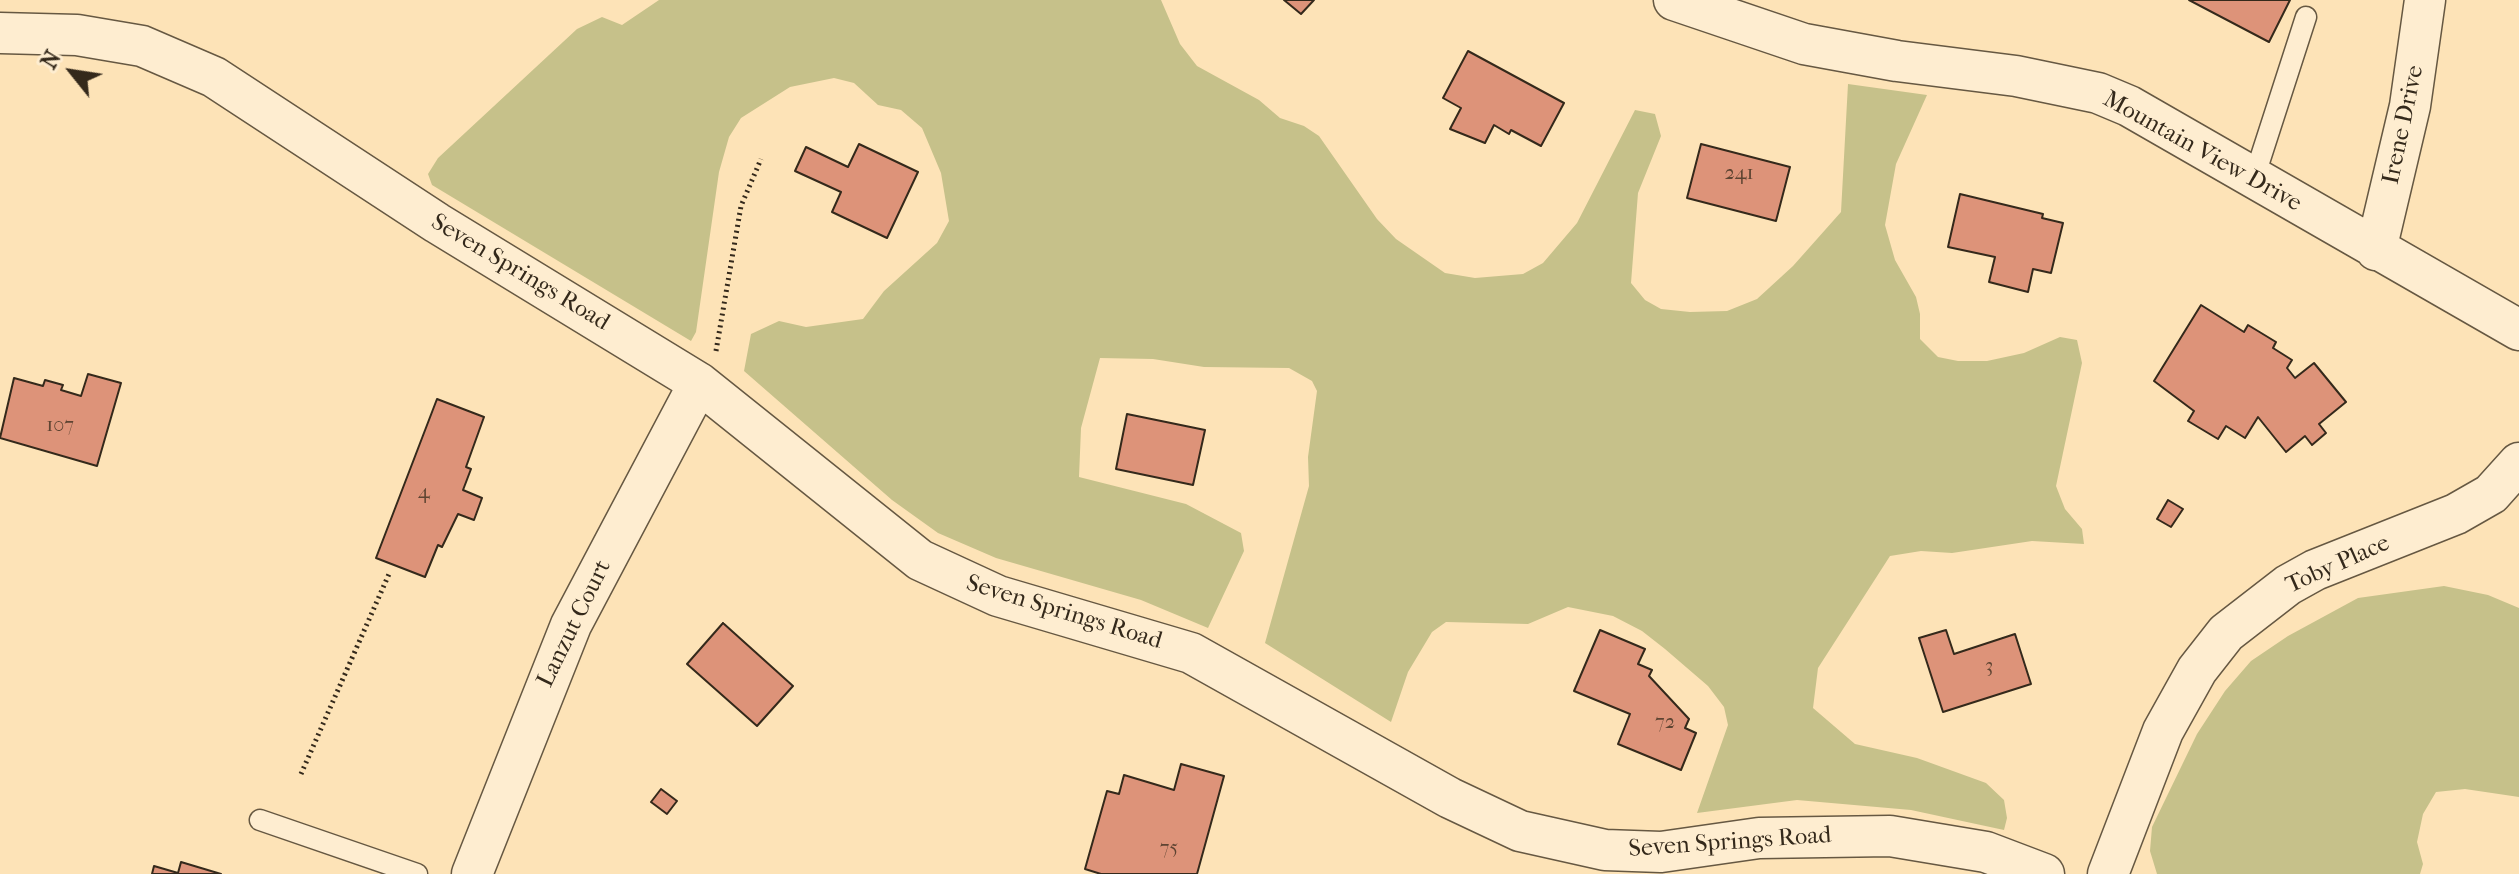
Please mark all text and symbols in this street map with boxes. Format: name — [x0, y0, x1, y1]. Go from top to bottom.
north arrow — [32, 32, 112, 112]
text: N — [36, 46, 67, 74]
street label: Irene Drive — [2377, 63, 2431, 187]
street label: Mountain View Drive — [2098, 85, 2306, 219]
house number: 241 — [1724, 162, 1754, 186]
street label: Seven Springs Road — [425, 208, 615, 338]
house number: 107 — [46, 414, 74, 438]
house number: 4 — [418, 481, 430, 505]
street label: Toby Place — [2282, 529, 2394, 601]
street label: Lanzut Court — [532, 556, 618, 692]
street label: Seven Springs Road — [963, 570, 1165, 656]
house number: 3 — [1985, 655, 1993, 679]
house number: 72 — [1655, 711, 1675, 735]
street label: Seven Springs Road — [1628, 822, 1832, 864]
house number: 75 — [1160, 837, 1178, 861]

